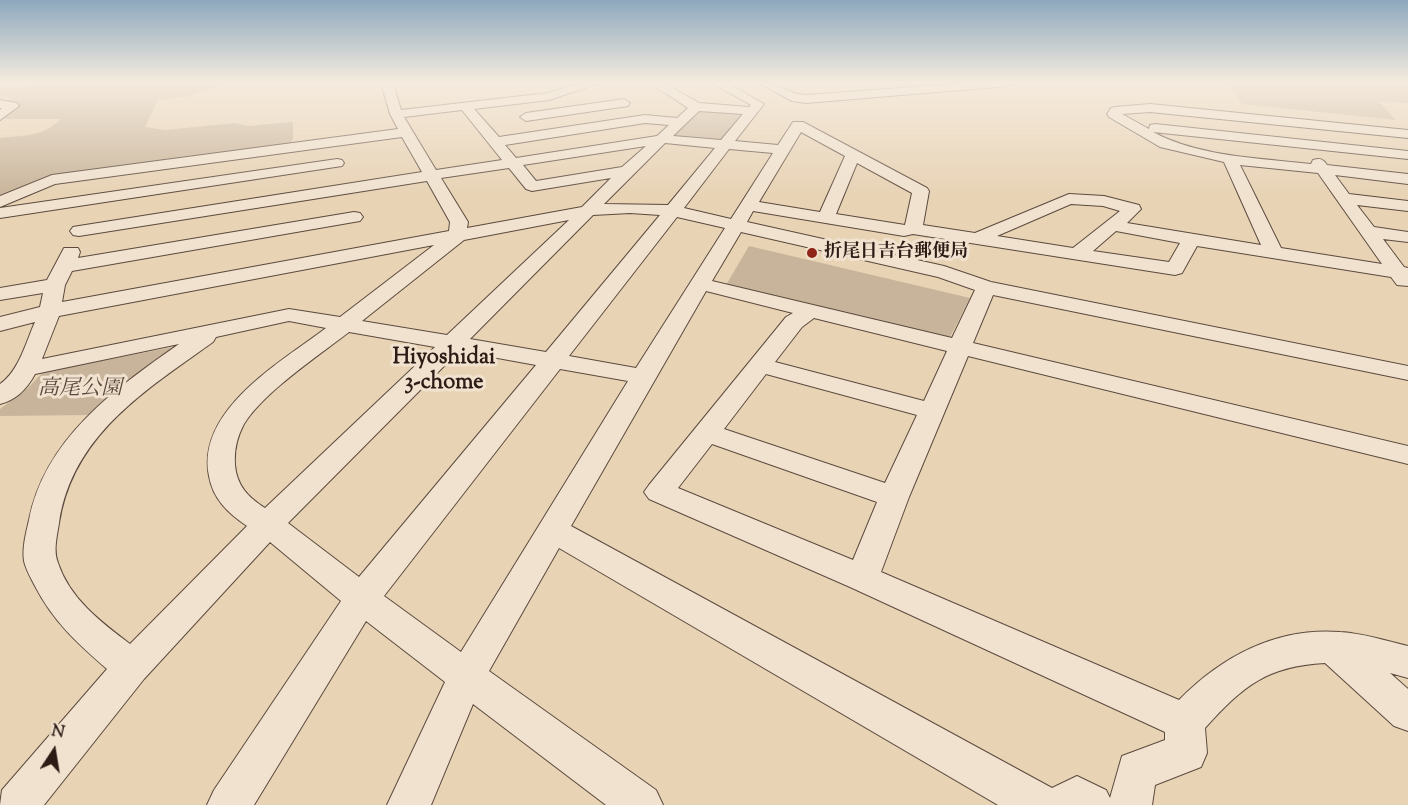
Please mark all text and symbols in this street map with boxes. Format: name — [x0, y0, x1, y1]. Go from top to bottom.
place label: 折尾日吉台郵便局 — [824, 242, 968, 264]
marker: 折尾日吉台郵便局 — [805, 246, 819, 260]
district label: Hiyoshidai 3-chome — [393, 346, 495, 398]
park label: 高尾公園 — [38, 377, 122, 403]
text: N — [49, 720, 66, 745]
north arrow — [24, 721, 84, 781]

